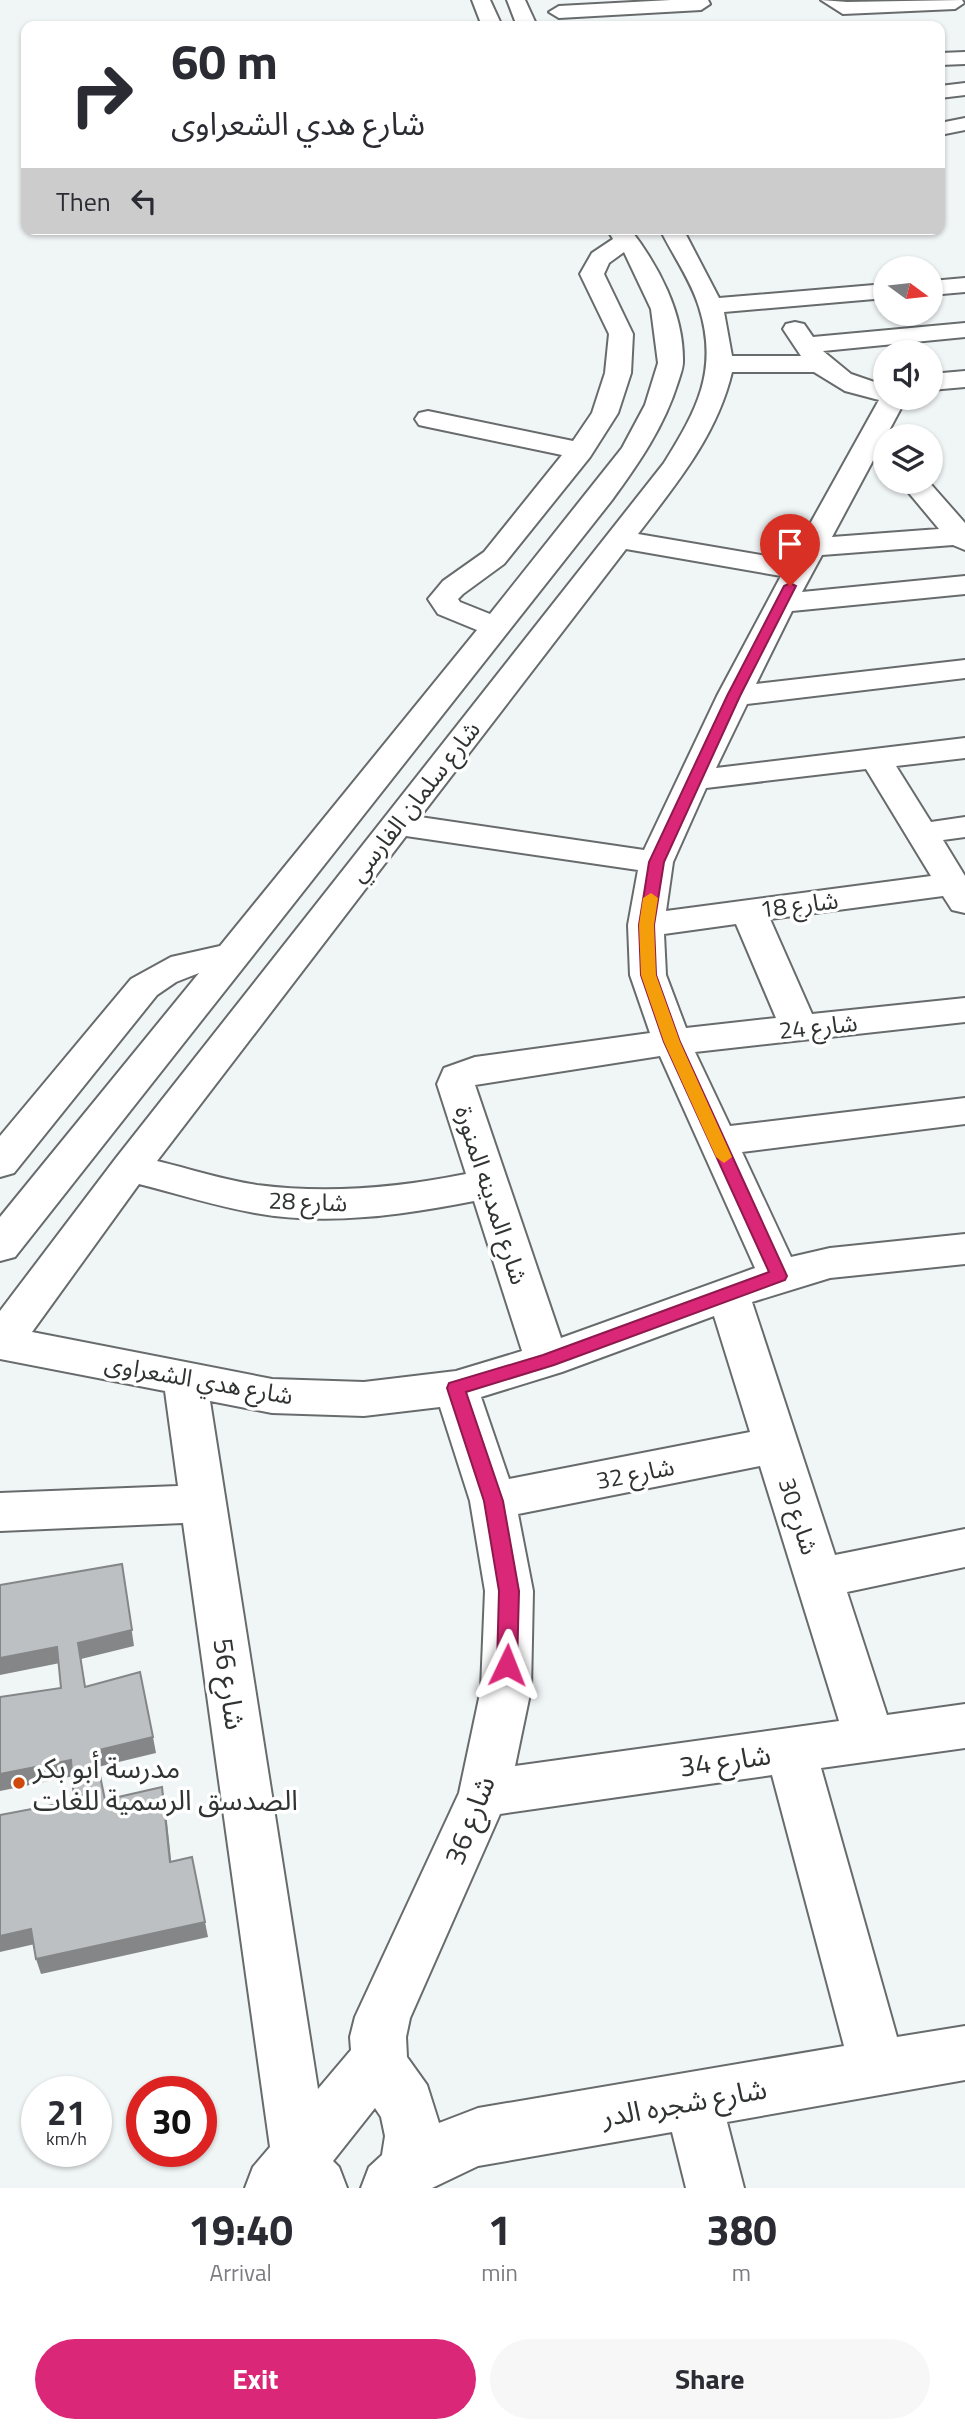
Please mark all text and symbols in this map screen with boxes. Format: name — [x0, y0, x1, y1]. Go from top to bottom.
text: 60 m — [171, 23, 278, 98]
icon: right — [56, 49, 147, 140]
text: شارع هدي الشعراوى — [171, 99, 425, 147]
text: Then — [56, 182, 111, 221]
icon: left — [125, 182, 163, 220]
north arrow — [873, 256, 943, 326]
map controls — [873, 256, 943, 494]
button: sound — [873, 340, 943, 410]
button: layers — [873, 424, 943, 494]
pin — [760, 514, 820, 586]
icon: arrive — [771, 525, 809, 563]
street label: شارع سلمان الفارسي — [339, 713, 490, 890]
street label: شارع 18 — [758, 881, 840, 927]
street label: شارع 24 — [777, 1004, 859, 1048]
street label: شارع المدينه المنورة — [446, 1101, 538, 1289]
street label: شارع 28 — [268, 1182, 348, 1220]
street label: شارع هدي الشعراوى — [102, 1345, 296, 1415]
street label: شارع 32 — [593, 1448, 677, 1498]
street label: شارع 30 — [770, 1473, 828, 1559]
position arrow — [470, 1628, 544, 1702]
street label: شارع 56 — [202, 1635, 258, 1733]
street label: شارع 34 — [676, 1732, 774, 1788]
place label: مدرسة أبو بكر الصدسق الرسمية للغات — [32, 1746, 298, 1821]
street label: شارع 36 — [432, 1769, 506, 1871]
marker: مدرسة أبو بكر الصدسق الرسمية للغات — [11, 1775, 27, 1791]
street label: شارع شجره الدر — [597, 2066, 770, 2138]
speed limit sign: 30 — [126, 2076, 217, 2167]
text: 21 — [47, 2085, 86, 2139]
text: km/h — [46, 2125, 87, 2152]
text: 19:40 — [188, 2197, 293, 2261]
text: 1 — [488, 2197, 511, 2261]
text: 380 — [706, 2197, 777, 2261]
text: Arrival — [209, 2255, 272, 2290]
text: min — [481, 2255, 518, 2290]
text: m — [732, 2255, 751, 2290]
button: Exit — [35, 2339, 476, 2419]
button: Share — [490, 2339, 930, 2419]

